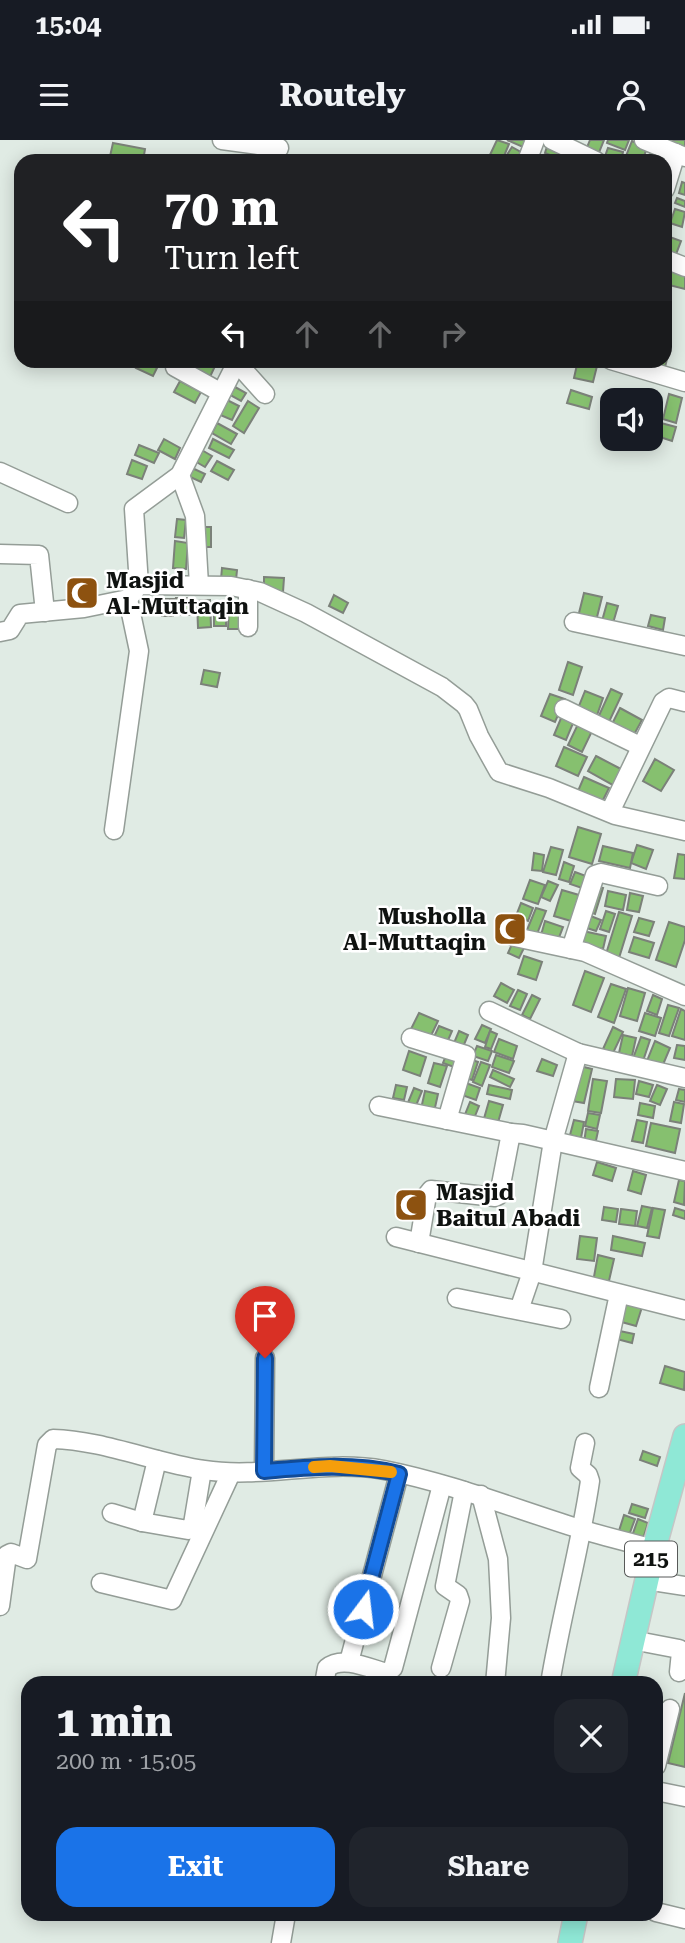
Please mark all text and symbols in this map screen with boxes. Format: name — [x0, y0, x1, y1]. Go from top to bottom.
text: 15:04 — [35, 10, 101, 40]
icon: menu — [35, 76, 73, 114]
text: Routely — [280, 76, 405, 114]
icon: person — [612, 76, 650, 114]
text: 70 m — [164, 180, 279, 237]
icon: left — [49, 182, 140, 273]
text: Turn left — [164, 239, 299, 277]
icon: left — [215, 315, 253, 353]
icon: ahead — [288, 315, 326, 353]
icon: ahead — [361, 315, 399, 353]
icon: right — [434, 315, 472, 353]
map controls — [600, 388, 663, 451]
button: sound — [600, 388, 663, 451]
place label: Masjid Al-Muttaqin — [106, 567, 250, 620]
mosque icon: Masjid Al-Muttaqin — [63, 574, 101, 612]
place label: Musholla Al-Muttaqin — [343, 903, 487, 956]
mosque icon: Musholla Al-Muttaqin — [491, 910, 529, 948]
place label: Masjid Baitul Abadi — [436, 1179, 580, 1232]
mosque icon: Masjid Baitul Abadi — [392, 1186, 430, 1224]
pin — [235, 1286, 295, 1358]
icon: arrive — [246, 1297, 284, 1335]
road number: 215 — [625, 1542, 677, 1576]
position arrow — [326, 1572, 400, 1646]
text: 1 min — [56, 1697, 173, 1746]
button: close — [554, 1699, 628, 1773]
text: 200 m · 15:05 — [56, 1748, 196, 1775]
button: Exit — [56, 1827, 335, 1907]
button: Share — [349, 1827, 628, 1907]

